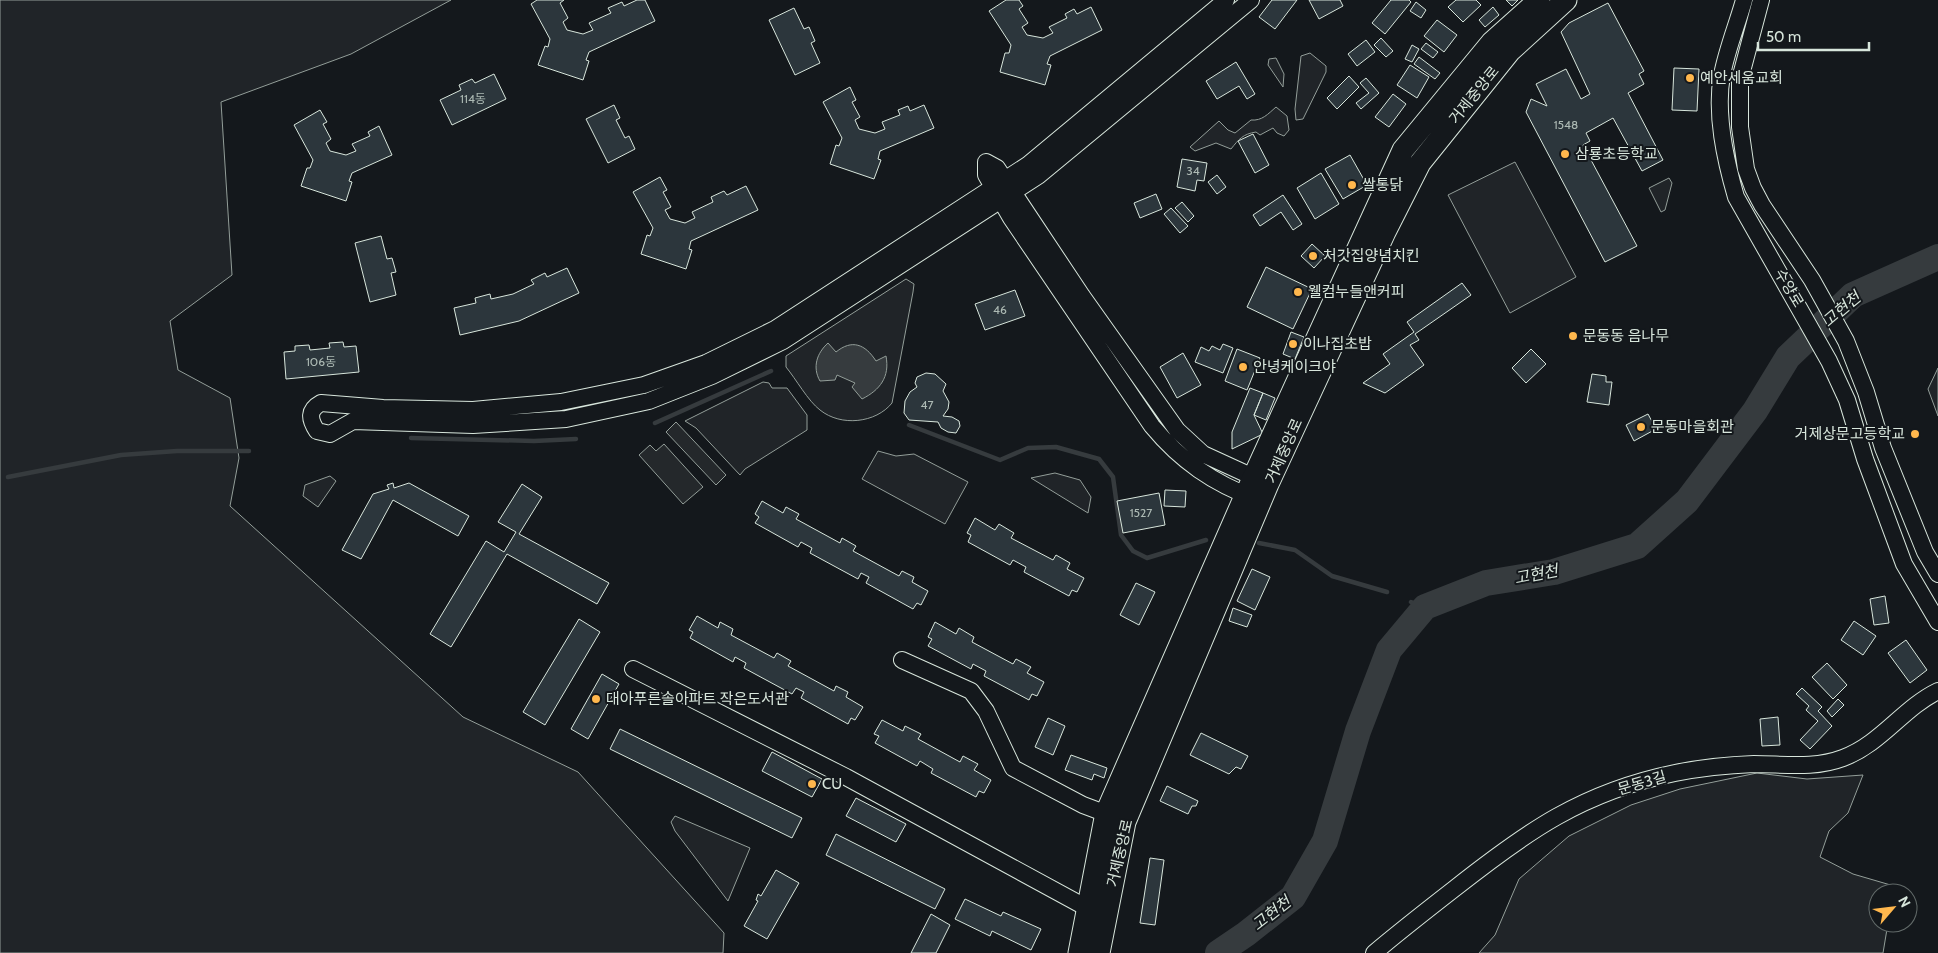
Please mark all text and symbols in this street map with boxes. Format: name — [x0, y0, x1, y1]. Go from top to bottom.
scale bar — [1758, 20, 1869, 52]
text: 50 m — [1766, 28, 1801, 46]
street label: 거제중앙로 — [1445, 63, 1503, 127]
place label: 예안세움교회 — [1700, 69, 1783, 87]
marker: 예안세움교회 — [1684, 72, 1696, 84]
house number: 114동 — [460, 91, 486, 106]
house number: 1548 — [1554, 117, 1578, 132]
place label: 삼룡초등학교 — [1575, 145, 1658, 163]
marker: 삼룡초등학교 — [1559, 148, 1571, 160]
house number: 34 — [1186, 163, 1200, 178]
place label: 쌀통닭 — [1362, 176, 1404, 194]
marker: 쌀통닭 — [1346, 179, 1358, 191]
place label: 처갓집양념치킨 — [1323, 247, 1420, 265]
marker: 처갓집양념치킨 — [1307, 250, 1319, 262]
street label: 수양로 — [1771, 266, 1807, 310]
place label: 웰컴누들앤커피 — [1308, 283, 1405, 301]
marker: 웰컴누들앤커피 — [1292, 286, 1304, 298]
water label: 고현천 — [1818, 286, 1866, 331]
house number: 46 — [993, 302, 1007, 317]
place label: 문동동 음나무 — [1583, 327, 1669, 345]
marker: 문동동 음나무 — [1567, 330, 1579, 342]
place label: 이나집초밥 — [1303, 335, 1372, 353]
marker: 이나집초밥 — [1287, 338, 1299, 350]
house number: 106동 — [306, 354, 336, 369]
place label: 안녕케이크야 — [1253, 358, 1336, 376]
marker: 안녕케이크야 — [1237, 361, 1249, 373]
house number: 47 — [921, 397, 933, 412]
street label: 거제중앙로 — [1262, 416, 1306, 486]
place label: 문동마을회관 — [1651, 418, 1734, 436]
marker: 문동마을회관 — [1635, 421, 1647, 433]
place label: 거제상문고등학교 — [1795, 425, 1905, 443]
marker: 거제상문고등학교 — [1909, 428, 1921, 440]
house number: 1527 — [1130, 505, 1152, 520]
water label: 고현천 — [1513, 561, 1562, 588]
place label: 대아푸른솔아파트 작은도서관 — [606, 690, 789, 708]
marker: 대아푸른솔아파트 작은도서관 — [590, 693, 602, 705]
street label: 문동3길 — [1616, 768, 1668, 798]
place label: CU — [822, 775, 842, 793]
marker: CU — [806, 778, 818, 790]
street label: 거제중앙로 — [1103, 817, 1137, 889]
north arrow — [1868, 883, 1918, 933]
water label: 고현천 — [1248, 891, 1296, 934]
text: N — [1894, 893, 1915, 910]

